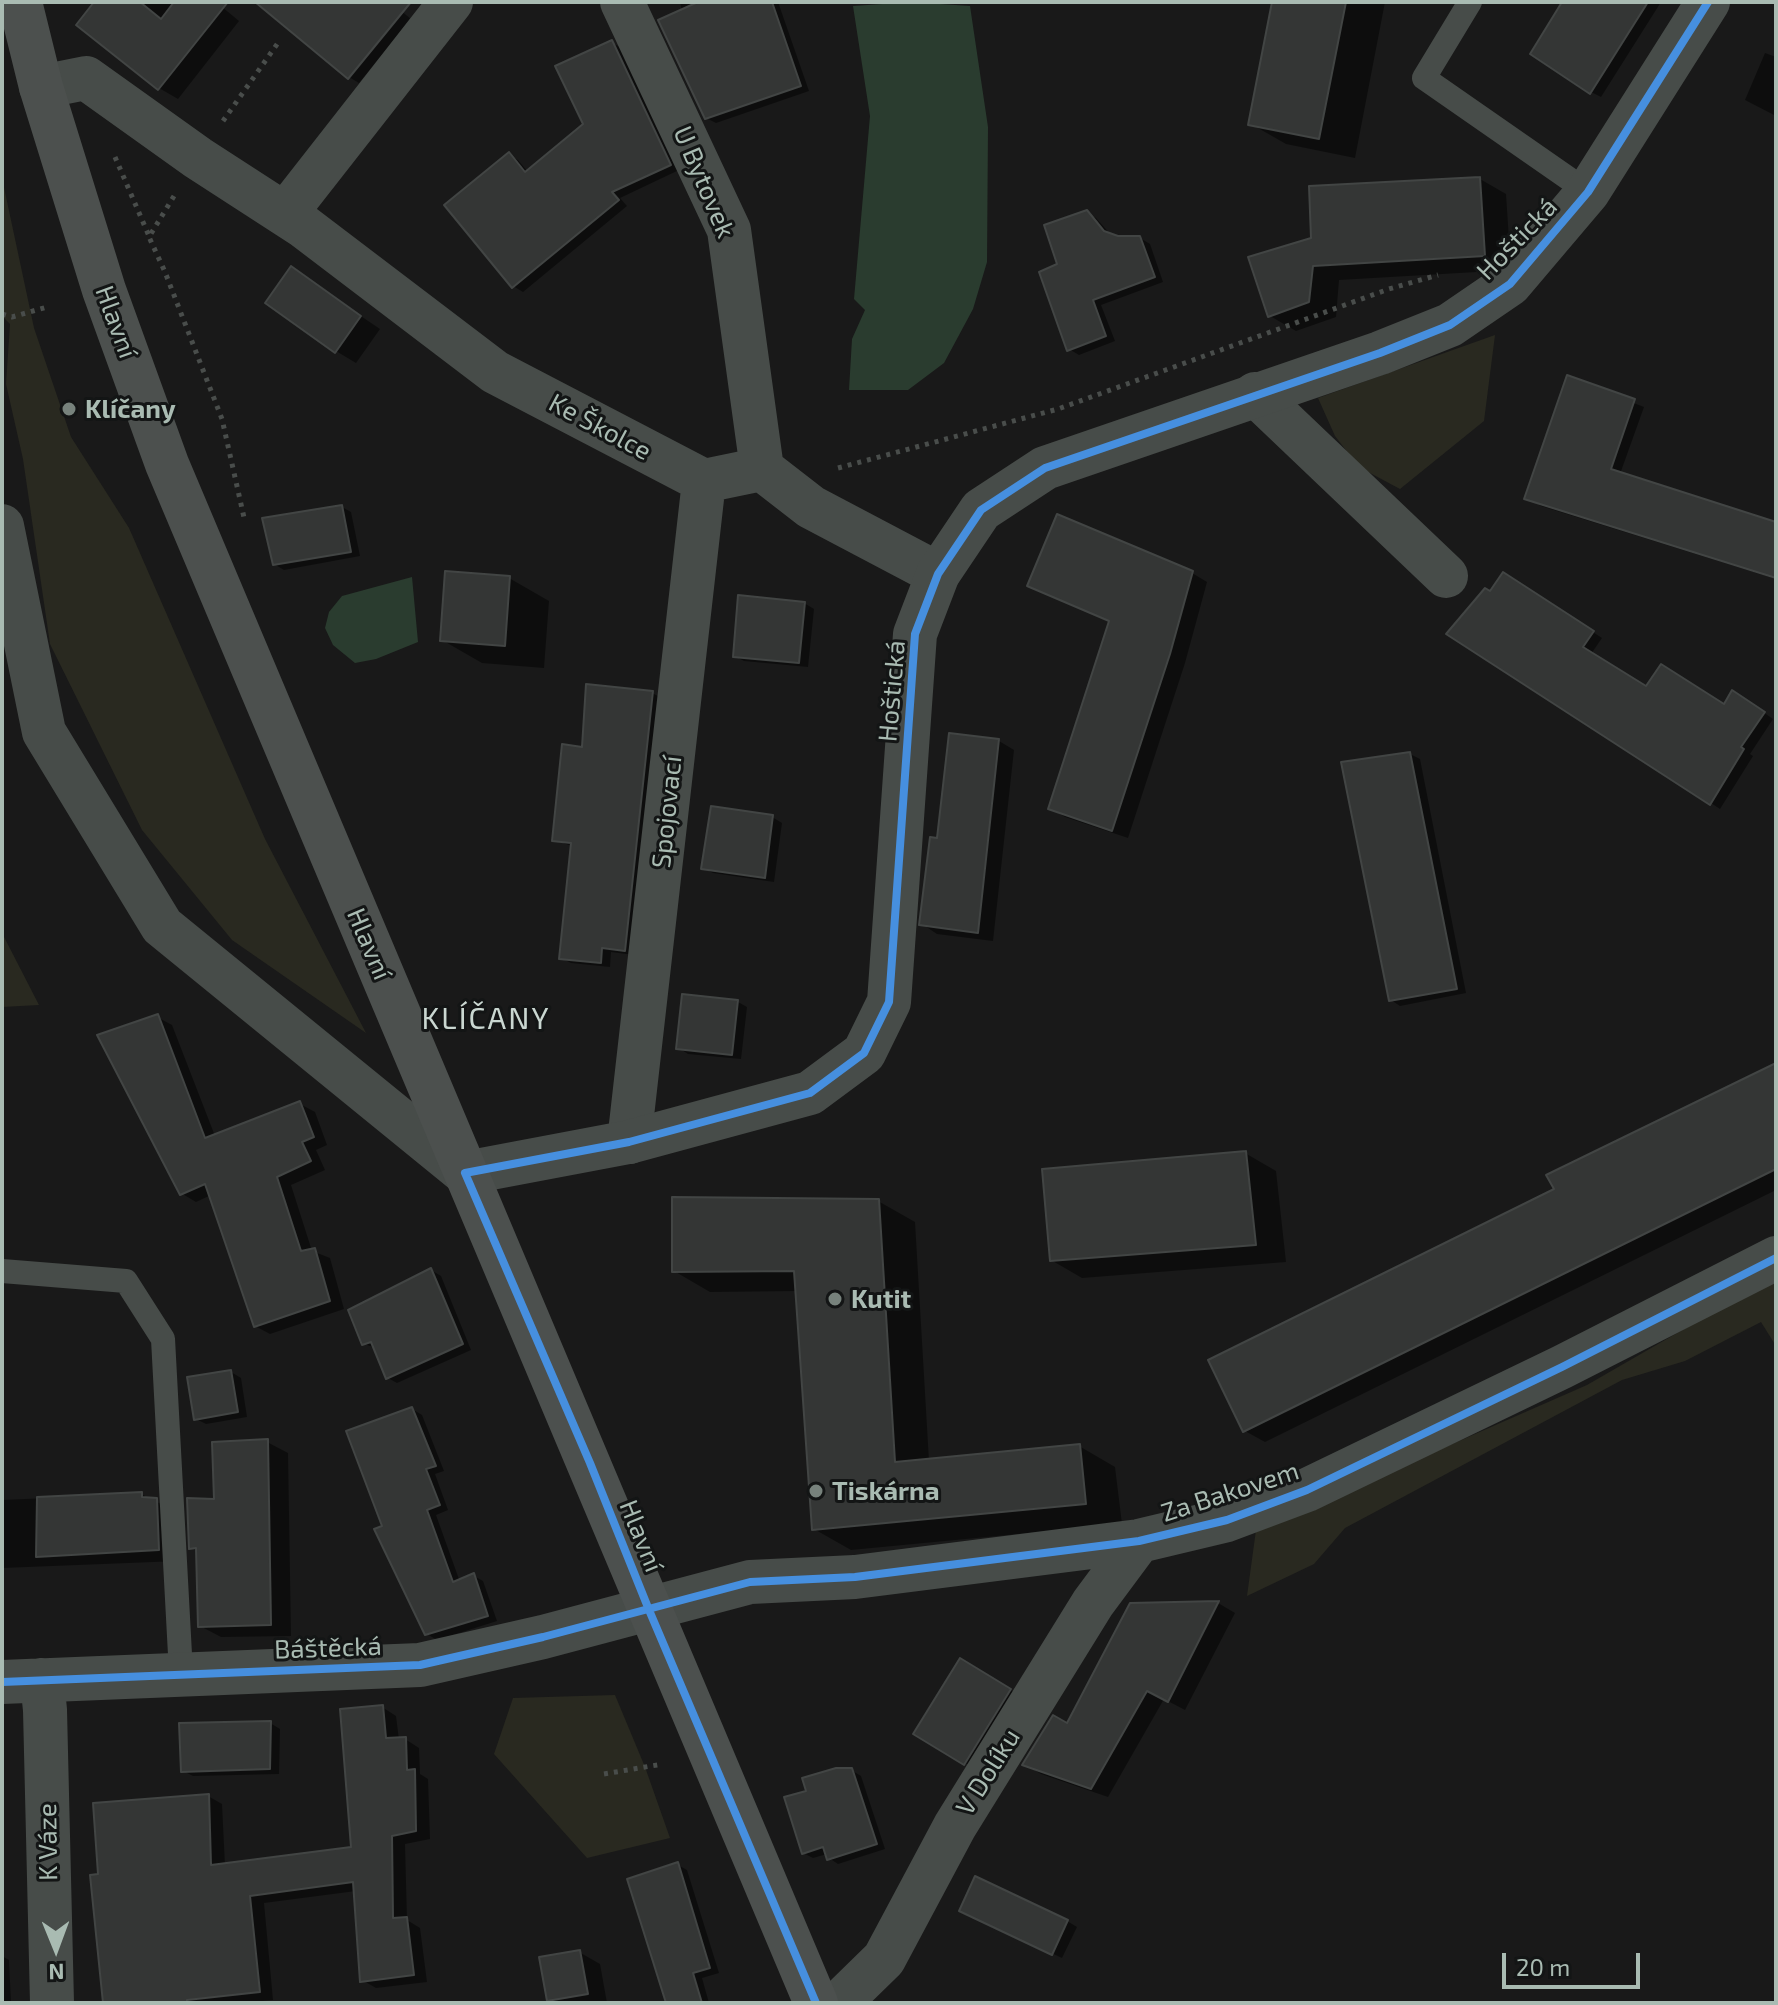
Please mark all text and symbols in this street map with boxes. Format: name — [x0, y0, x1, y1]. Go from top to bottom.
street label: U Bytovek — [667, 121, 741, 243]
street label: Hoštická — [1470, 192, 1564, 286]
street label: Hlavní — [89, 282, 143, 362]
street label: Ke Školce — [544, 387, 656, 467]
place label: Klíčany — [85, 393, 176, 425]
marker: Klíčany — [60, 400, 78, 418]
street label: Hoštická — [872, 639, 912, 743]
street label: Spojovací — [646, 754, 688, 870]
street label: Hlavní — [340, 904, 398, 984]
district label: KLÍČANY — [422, 1001, 550, 1037]
place label: Kutit — [851, 1283, 911, 1315]
marker: Kutit — [826, 1290, 844, 1308]
street label: Za Bakovem — [1157, 1455, 1303, 1529]
place label: Tiskárna — [832, 1475, 940, 1507]
marker: Tiskárna — [807, 1482, 825, 1500]
street label: Hlavní — [613, 1496, 669, 1576]
street label: Báštěcká — [274, 1631, 382, 1665]
street label: V Dolíku — [949, 1723, 1027, 1821]
street label: K Váze — [32, 1803, 64, 1881]
north arrow — [16, 1909, 96, 1989]
scale bar — [1506, 1937, 1644, 1987]
text: 20 m — [1516, 1952, 1570, 1981]
text: N — [48, 1960, 65, 1986]

